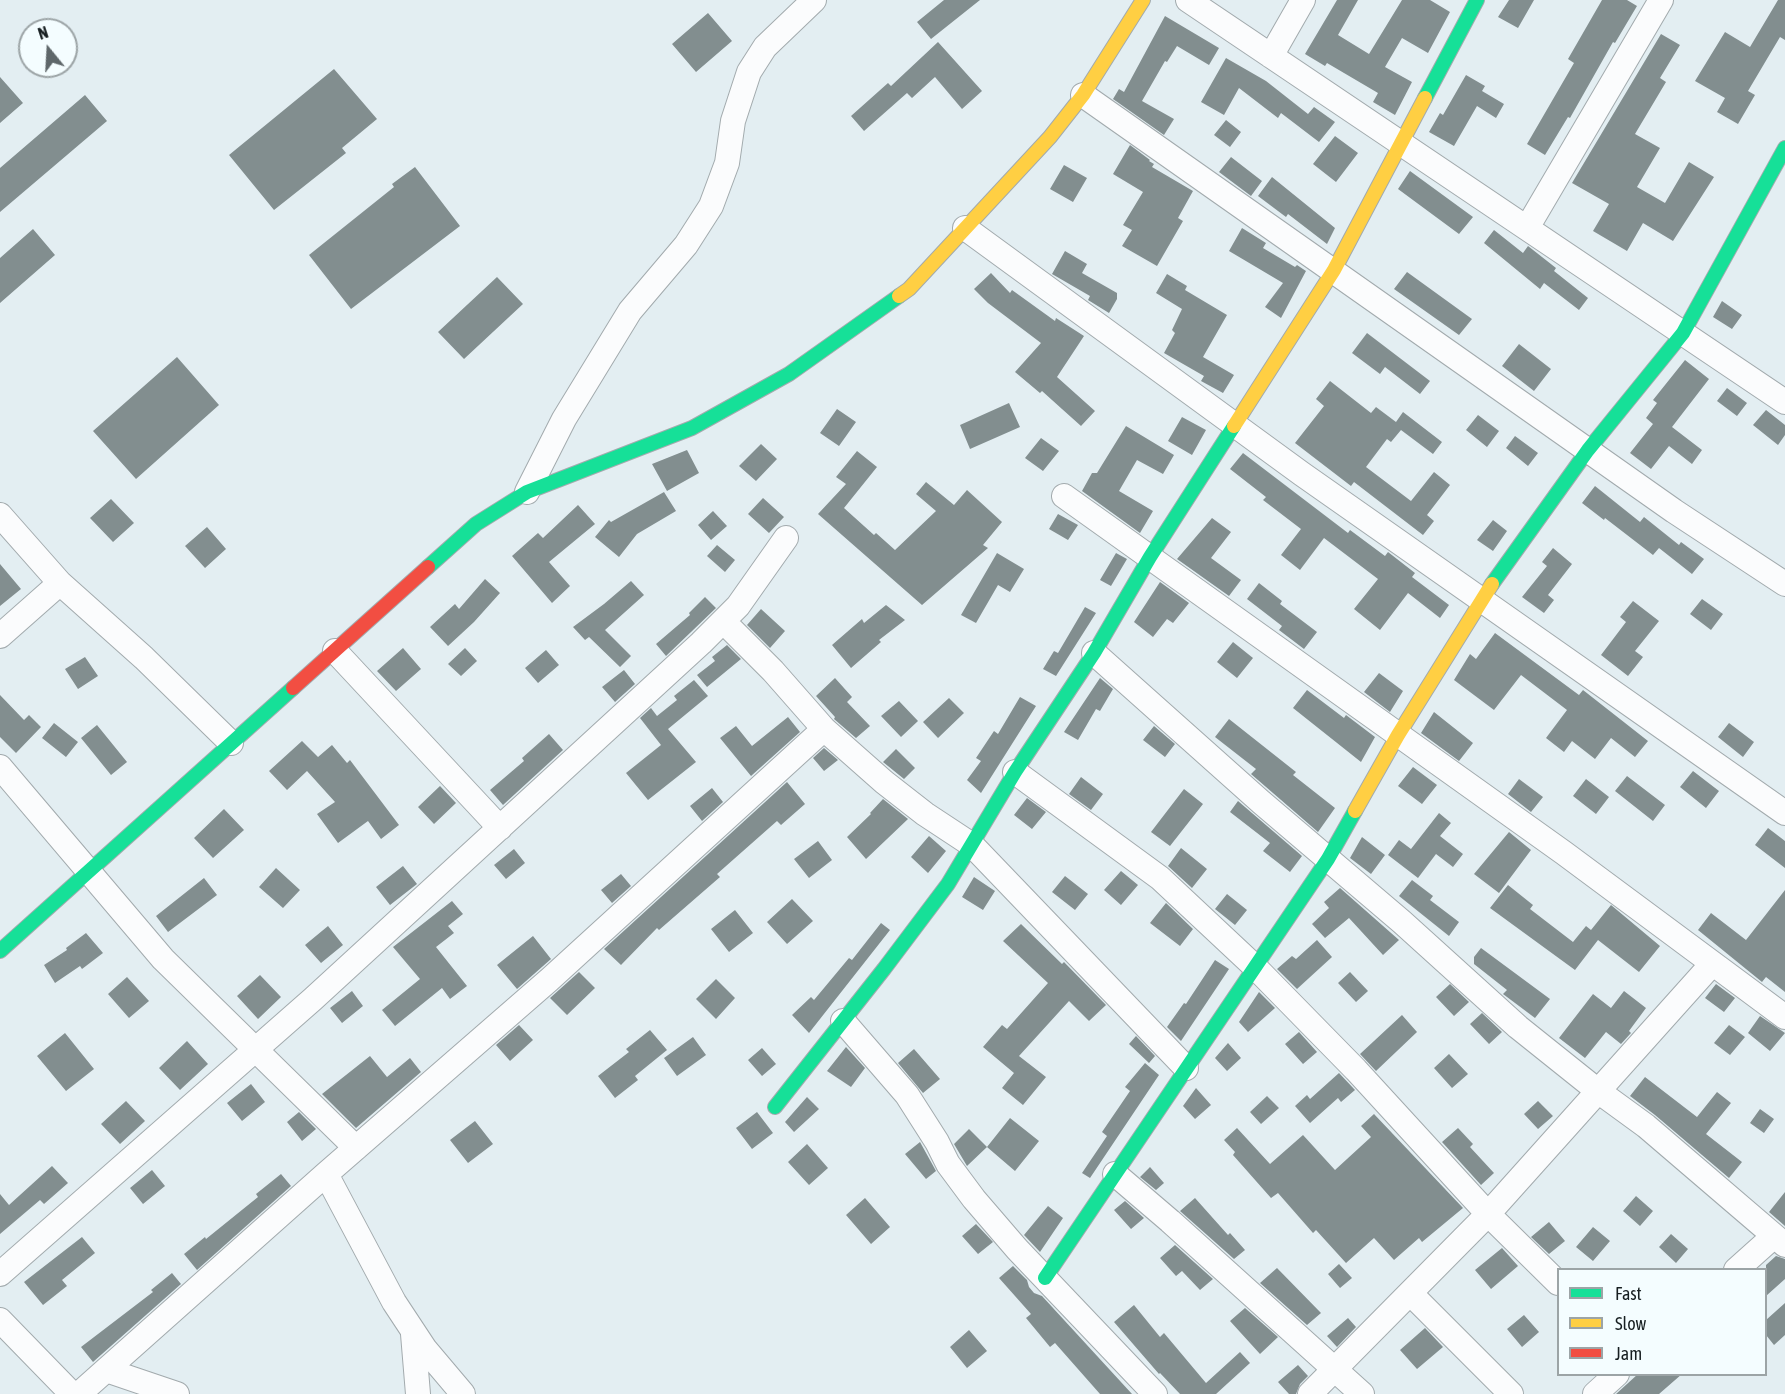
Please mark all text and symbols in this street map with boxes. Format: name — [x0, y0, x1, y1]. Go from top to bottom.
north arrow — [18, 18, 78, 78]
text: N — [36, 23, 50, 43]
legend — [1557, 1268, 1767, 1376]
text: Fast — [1615, 1283, 1642, 1304]
text: Slow — [1615, 1313, 1646, 1334]
text: Jam — [1615, 1343, 1642, 1364]

